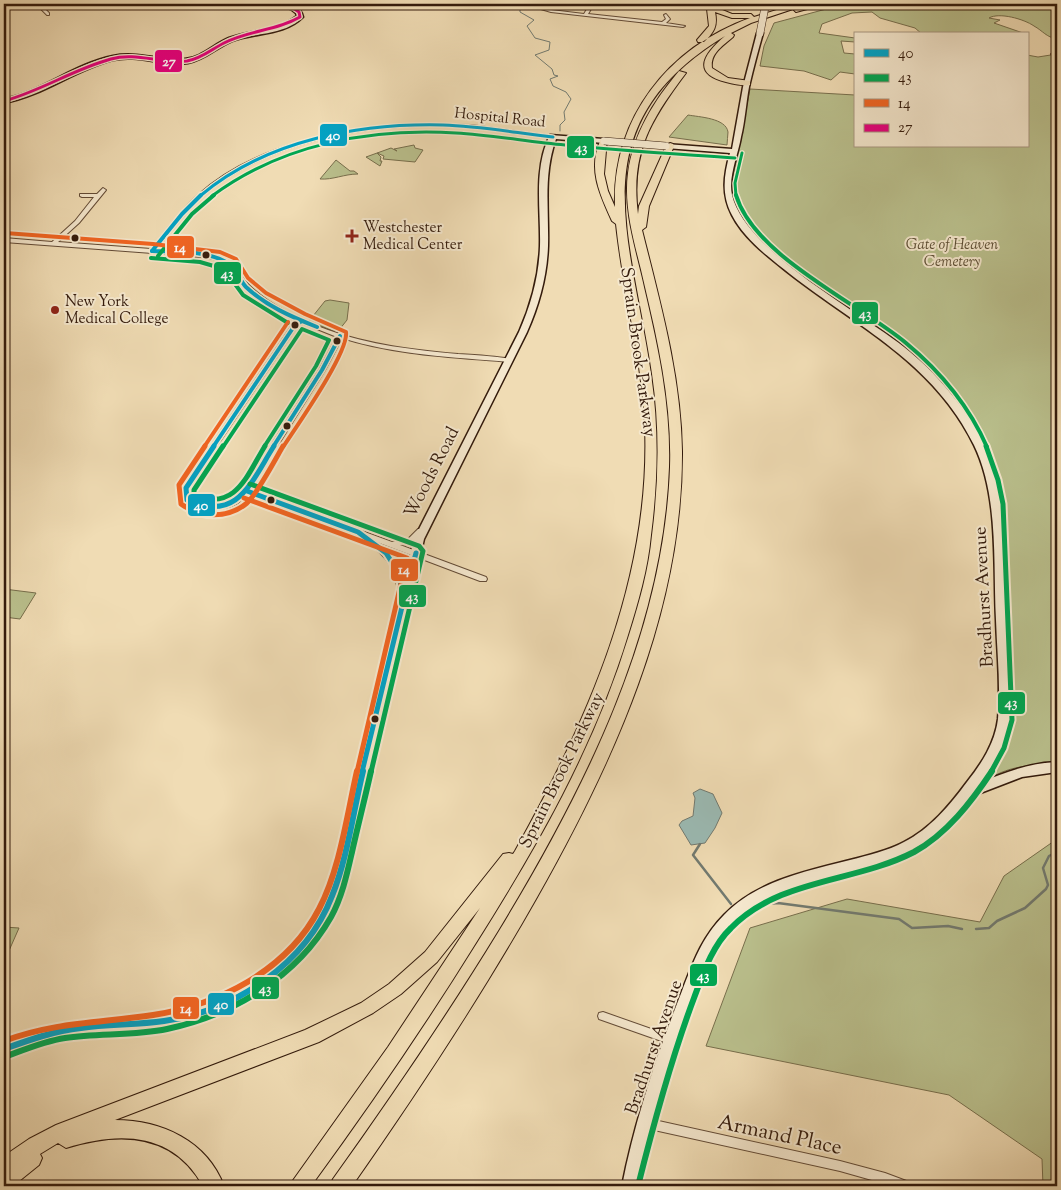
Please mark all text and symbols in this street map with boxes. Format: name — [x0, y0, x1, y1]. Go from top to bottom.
legend — [854, 32, 1028, 148]
text: 40 — [898, 44, 913, 65]
line badge: 27 — [154, 49, 183, 73]
text: 27 — [162, 53, 177, 73]
text: 43 — [898, 68, 912, 89]
text: 14 — [898, 94, 911, 115]
street label: Hospital Road — [453, 103, 547, 134]
text: 27 — [898, 118, 913, 139]
line badge: 40 — [319, 123, 348, 147]
text: 40 — [325, 127, 341, 147]
line badge: 43 — [566, 135, 595, 159]
text: 43 — [574, 139, 588, 159]
place label: Westchester Medical Center — [363, 218, 463, 256]
marker: Westchester Medical Center — [345, 229, 359, 243]
unlabelled marker — [70, 233, 80, 243]
line badge: 14 — [166, 235, 195, 259]
park label: Gate of Heaven Cemetery — [906, 235, 998, 273]
text: 14 — [174, 239, 186, 259]
unlabelled marker — [201, 250, 211, 260]
line badge: 43 — [213, 261, 242, 285]
text: 43 — [220, 265, 234, 285]
street label: Sprain Brook Parkway — [612, 266, 662, 439]
place label: New York Medical College — [65, 292, 169, 330]
line badge: 43 — [851, 301, 879, 325]
marker: New York Medical College — [49, 304, 61, 316]
text: 43 — [858, 305, 872, 325]
unlabelled marker — [290, 320, 300, 330]
unlabelled marker — [332, 336, 342, 346]
unlabelled marker — [282, 421, 292, 431]
street label: Woods Road — [399, 423, 467, 523]
line badge: 40 — [187, 493, 216, 517]
unlabelled marker — [266, 495, 276, 505]
text: 40 — [193, 497, 209, 517]
street label: Bradhurst Avenue — [968, 526, 1002, 668]
line badge: 14 — [390, 558, 419, 582]
text: 14 — [398, 561, 410, 581]
line badge: 43 — [398, 584, 427, 608]
text: 43 — [405, 588, 419, 608]
street label: Sprain Brook Parkway — [514, 688, 612, 854]
line badge: 43 — [997, 691, 1026, 715]
text: 43 — [1004, 694, 1018, 714]
unlabelled marker — [370, 714, 380, 724]
line badge: 43 — [689, 963, 718, 987]
text: 43 — [696, 967, 710, 987]
line badge: 43 — [251, 976, 280, 1000]
street label: Bradhurst Avenue — [620, 977, 690, 1119]
text: 43 — [258, 980, 272, 1000]
line badge: 40 — [207, 992, 235, 1016]
line badge: 14 — [172, 996, 200, 1020]
text: 40 — [213, 996, 229, 1016]
text: 14 — [180, 1000, 192, 1020]
street label: Armand Place — [715, 1108, 845, 1164]

